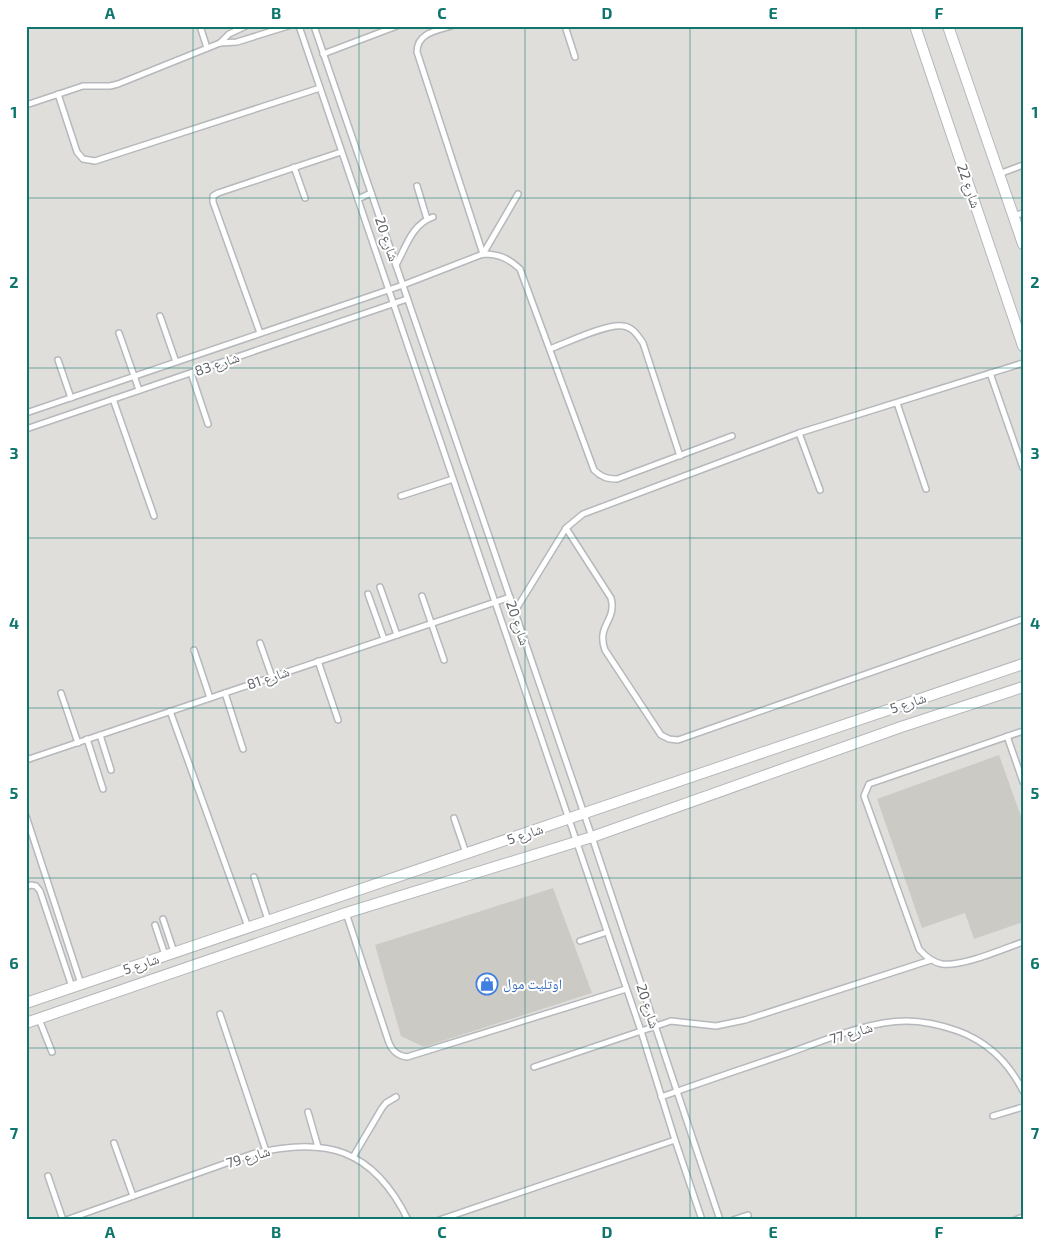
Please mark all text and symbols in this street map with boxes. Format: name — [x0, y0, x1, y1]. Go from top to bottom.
text: A — [105, 3, 116, 22]
text: B — [271, 3, 281, 22]
text: C — [437, 3, 447, 22]
text: D — [602, 3, 613, 22]
text: E — [768, 3, 778, 22]
text: F — [935, 3, 944, 22]
text: 1 — [11, 102, 17, 121]
text: 1 — [1032, 102, 1038, 121]
street label: شارع 22 — [952, 162, 985, 211]
street label: شارع 20 — [370, 214, 403, 264]
text: 2 — [9, 272, 19, 291]
text: 2 — [1030, 272, 1040, 291]
street label: شارع 83 — [192, 348, 242, 381]
text: 3 — [9, 443, 19, 462]
text: 3 — [1030, 443, 1040, 462]
street label: شارع 20 — [501, 598, 534, 648]
text: 4 — [9, 613, 19, 632]
text: 4 — [1030, 613, 1040, 632]
street label: شارع 81 — [244, 662, 292, 695]
street label: شارع 5 — [887, 688, 929, 719]
text: 5 — [10, 783, 19, 802]
text: 5 — [1031, 783, 1040, 802]
street label: شارع 5 — [504, 819, 546, 850]
street label: شارع 5 — [120, 949, 162, 980]
text: 6 — [9, 953, 19, 972]
text: 6 — [1030, 953, 1040, 972]
shop icon: اوتليت مول — [475, 972, 499, 996]
place label: اوتليت مول — [503, 975, 562, 993]
street label: شارع 20 — [631, 981, 664, 1031]
street label: شارع 77 — [827, 1018, 875, 1049]
text: 7 — [10, 1123, 19, 1142]
text: 7 — [1031, 1123, 1040, 1142]
street label: شارع 79 — [224, 1142, 272, 1173]
text: A — [105, 1222, 116, 1241]
text: B — [271, 1222, 281, 1241]
text: C — [437, 1222, 447, 1241]
text: D — [602, 1222, 613, 1241]
text: E — [768, 1222, 778, 1241]
text: F — [935, 1222, 944, 1241]

